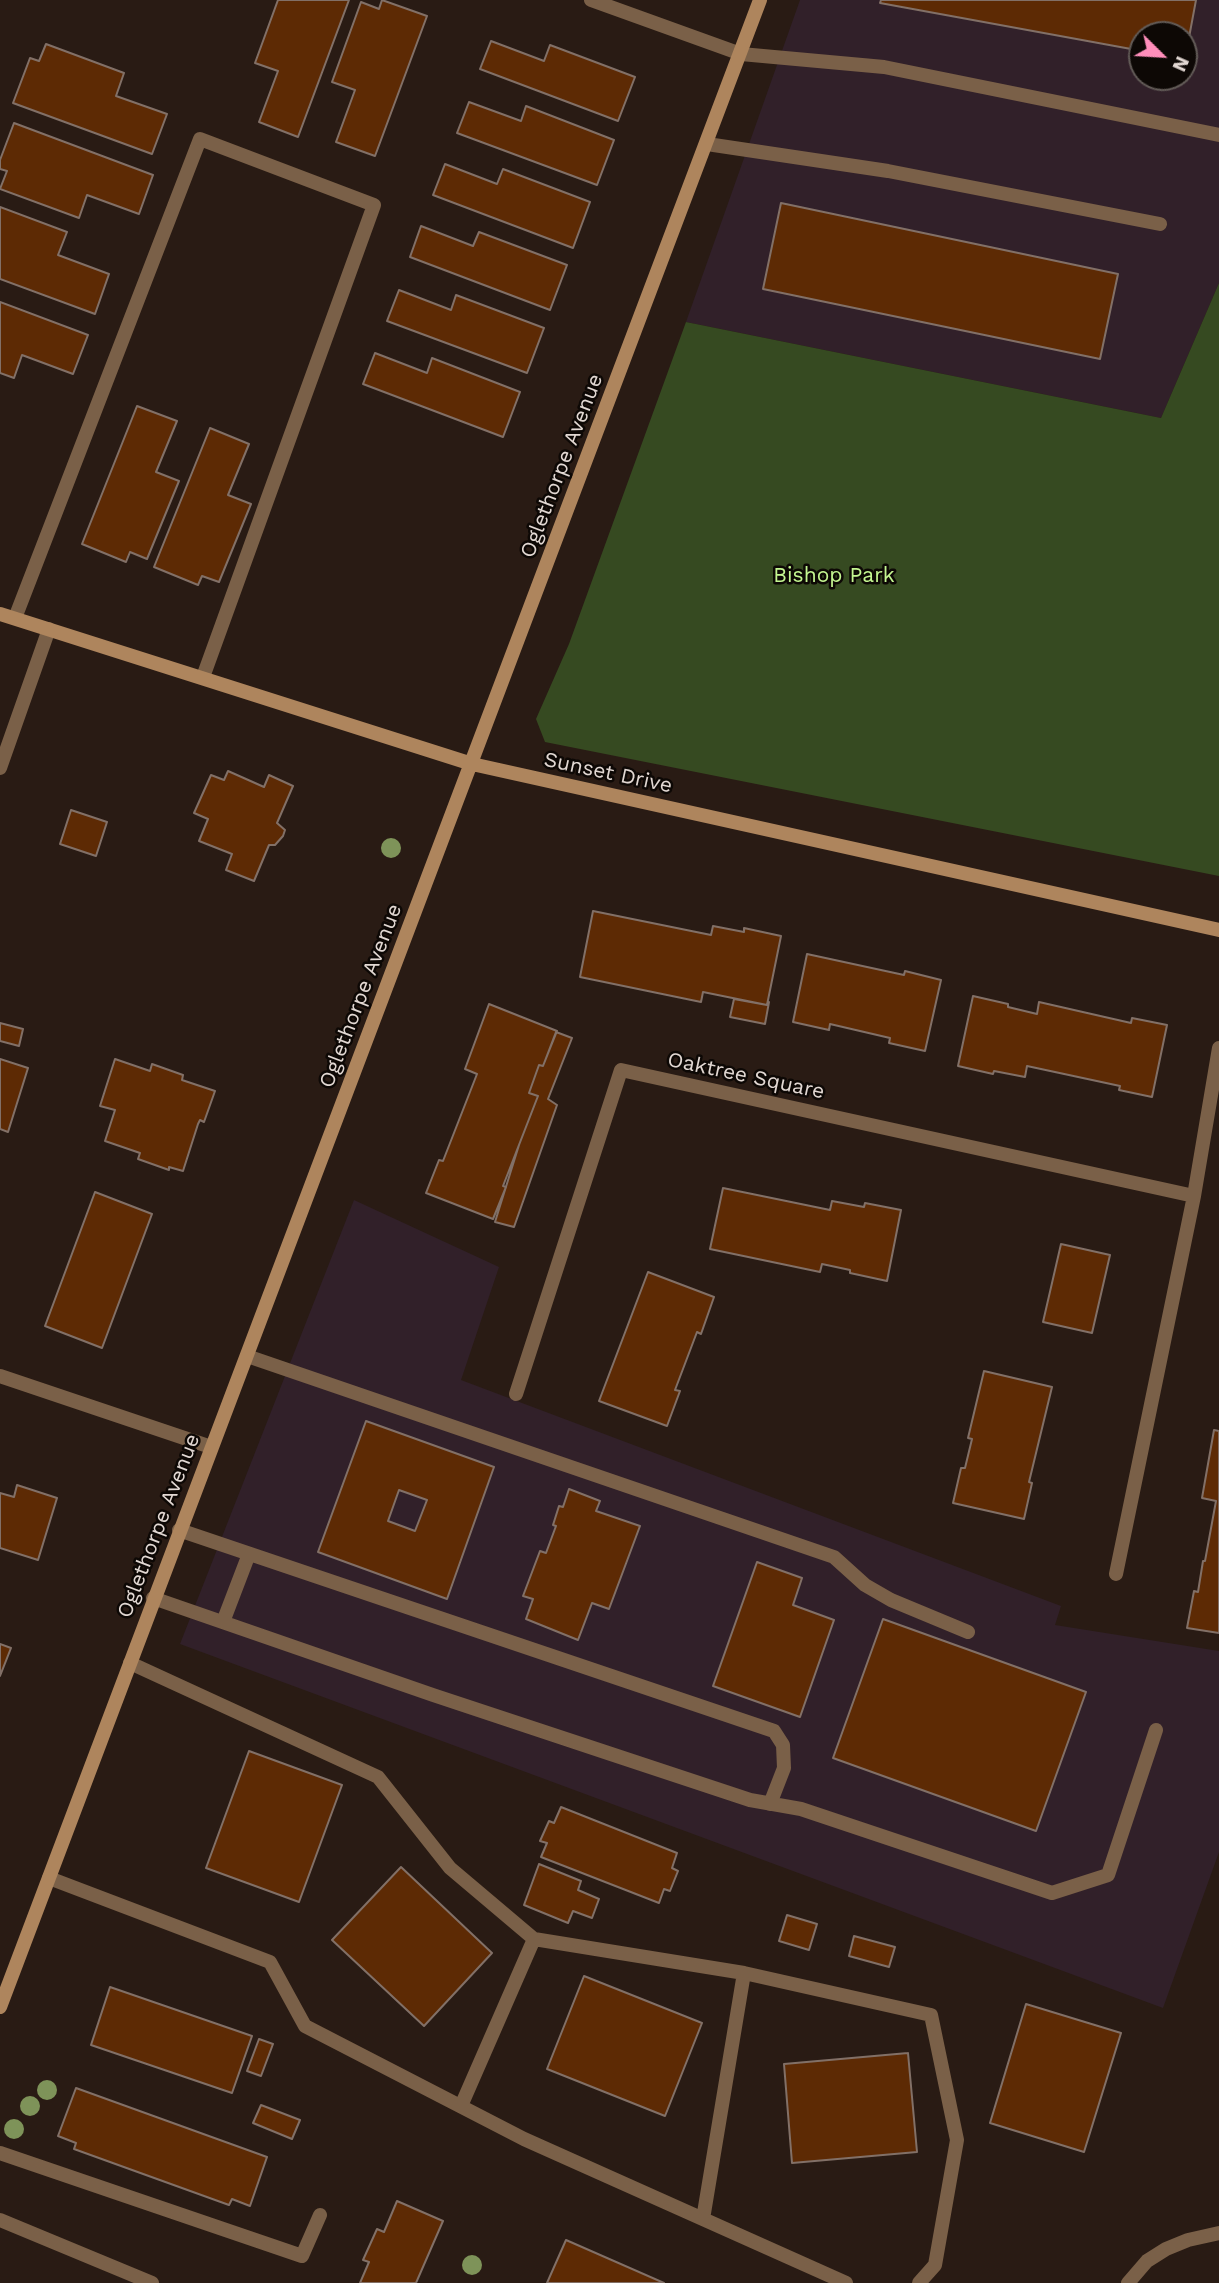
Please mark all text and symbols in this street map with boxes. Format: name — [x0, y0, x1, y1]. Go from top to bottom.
north arrow — [1128, 21, 1198, 91]
text: N — [1167, 53, 1194, 75]
street label: Oglethorpe Avenue — [515, 371, 609, 561]
park label: Bishop Park — [773, 563, 895, 589]
street label: Sunset Drive — [542, 747, 674, 799]
street label: Oglethorpe Avenue — [314, 901, 408, 1091]
street label: Oaktree Square — [665, 1047, 827, 1105]
street label: Oglethorpe Avenue — [112, 1431, 206, 1621]

